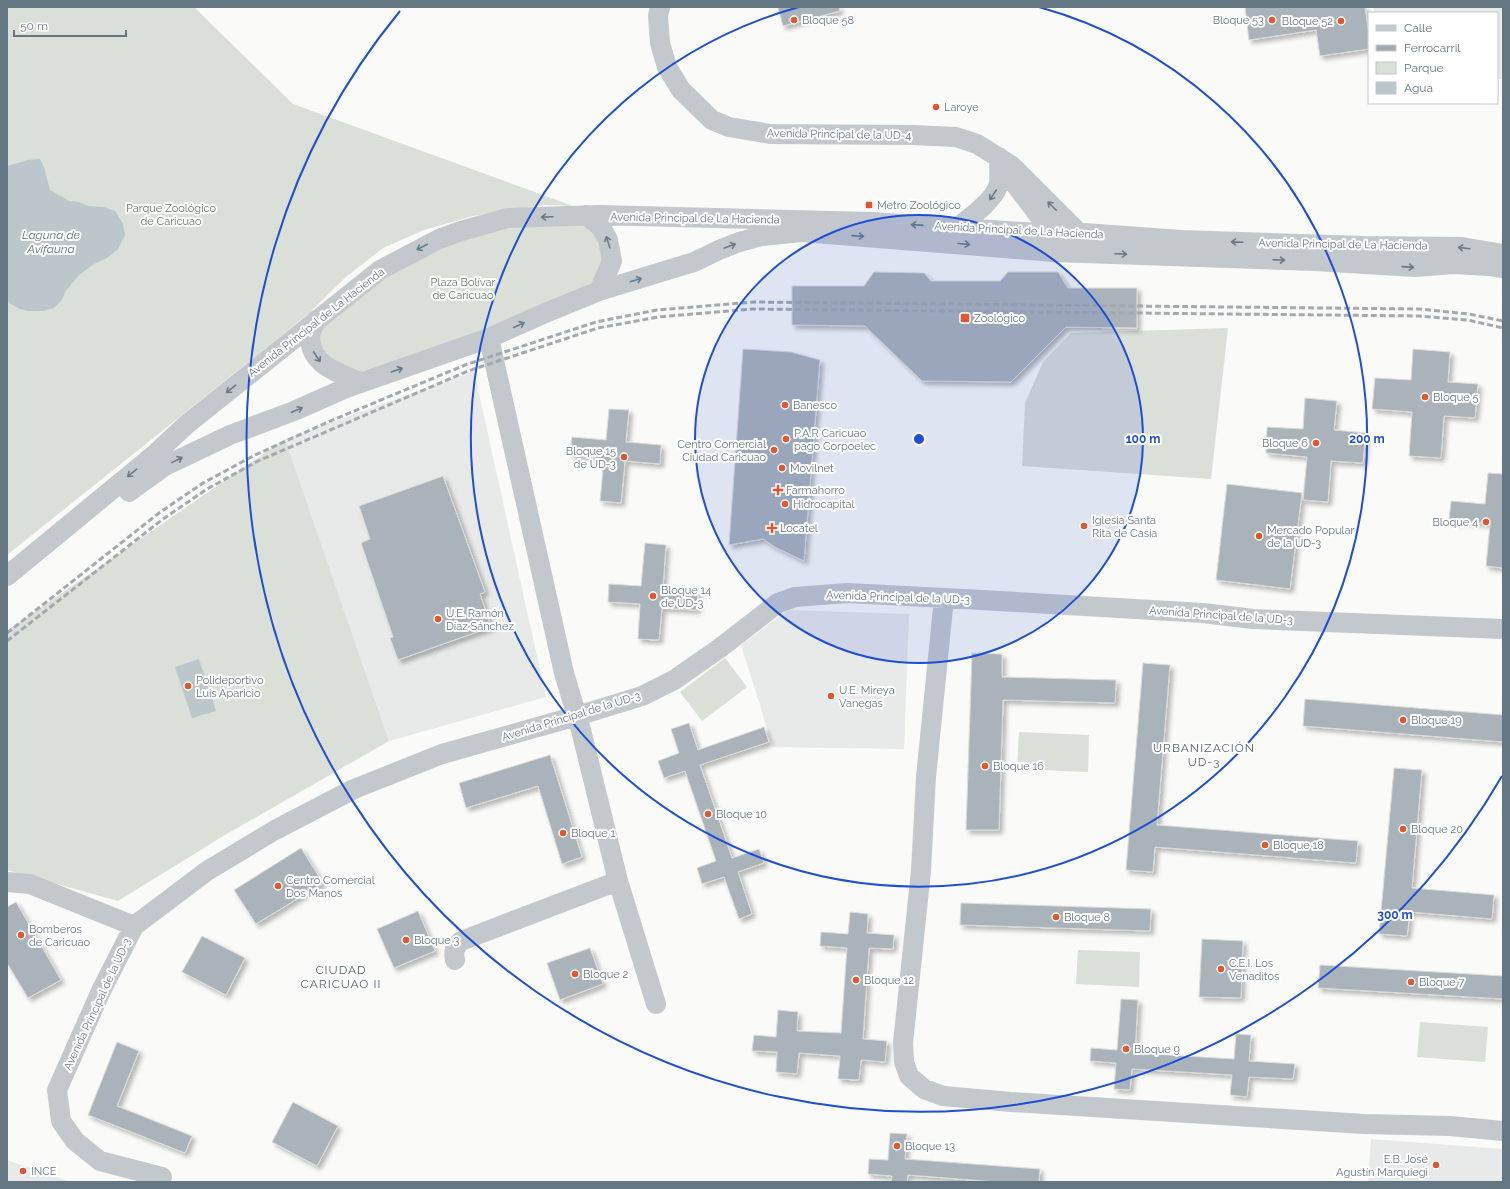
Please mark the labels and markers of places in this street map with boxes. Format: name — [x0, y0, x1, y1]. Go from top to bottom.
place label: Bloque 58 — [802, 14, 854, 27]
place label: Bloque 53 — [1213, 14, 1264, 27]
marker: Bloque 58 — [789, 15, 799, 25]
marker: Bloque 53 — [1267, 15, 1277, 25]
place label: Bloque 52 — [1282, 15, 1333, 28]
marker: Bloque 52 — [1336, 16, 1346, 26]
place label: Laroye — [944, 101, 979, 114]
marker: Laroye — [931, 102, 941, 112]
place label: Metro Zoológico — [877, 199, 961, 212]
marker: Metro Zoológico — [864, 200, 874, 210]
marker: Zoológico — [959, 312, 971, 324]
place label: Zoológico — [974, 312, 1026, 325]
place label: Bloque 5 — [1433, 391, 1478, 404]
marker: Bloque 5 — [1420, 392, 1430, 402]
place label: Banesco — [793, 399, 837, 412]
marker: Banesco — [780, 400, 790, 410]
place label: P.A.R Caricuao pago Corpoelec — [794, 427, 876, 453]
centre of rings — [912, 432, 926, 446]
marker: P.A.R Caricuao pago Corpoelec — [781, 434, 791, 444]
place label: Bloque 6 — [1262, 437, 1308, 450]
place label: Centro Comercial Ciudad Caricuao — [677, 438, 766, 464]
marker: Bloque 6 — [1311, 438, 1321, 448]
place label: Bloque 15 de UD-3 — [566, 445, 616, 471]
marker: Centro Comercial Ciudad Caricuao — [769, 445, 779, 455]
marker: Bloque 15 de UD-3 — [619, 452, 629, 462]
place label: Movilnet — [790, 462, 834, 475]
marker: Movilnet — [777, 463, 787, 473]
place label: Farmahorro — [786, 484, 845, 497]
marker: Farmahorro — [773, 485, 783, 495]
place label: Hidrocapital — [793, 498, 854, 511]
marker: Hidrocapital — [780, 499, 790, 509]
place label: Iglesia Santa Rita de Casia — [1092, 514, 1157, 540]
place label: Bloque 4 — [1433, 516, 1478, 529]
marker: Bloque 4 — [1481, 517, 1491, 527]
marker: Iglesia Santa Rita de Casia — [1079, 521, 1089, 531]
place label: Locatel — [780, 522, 818, 535]
marker: Locatel — [767, 523, 777, 533]
place label: Mercado Popular de la UD-3 — [1267, 524, 1355, 550]
marker: Mercado Popular de la UD-3 — [1254, 531, 1264, 541]
place label: Bloque 14 de UD-3 — [661, 584, 711, 610]
marker: Bloque 14 de UD-3 — [648, 591, 658, 601]
place label: U.E. Ramón Díaz Sánchez — [446, 607, 514, 633]
marker: U.E. Ramón Díaz Sánchez — [433, 614, 443, 624]
place label: Polideportivo Luis Aparicio — [196, 674, 264, 700]
marker: Polideportivo Luis Aparicio — [183, 681, 193, 691]
place label: U.E. Mireya Vanegas — [839, 684, 895, 710]
marker: U.E. Mireya Vanegas — [826, 691, 836, 701]
place label: Bloque 19 — [1411, 714, 1462, 727]
marker: Bloque 19 — [1398, 715, 1408, 725]
place label: Bloque 16 — [993, 760, 1044, 773]
marker: Bloque 16 — [980, 761, 990, 771]
place label: Bloque 10 — [716, 808, 767, 821]
marker: Bloque 10 — [703, 809, 713, 819]
place label: Bloque 20 — [1411, 823, 1463, 836]
marker: Bloque 20 — [1398, 824, 1408, 834]
place label: Bloque 1 — [571, 827, 615, 840]
marker: Bloque 1 — [558, 828, 568, 838]
place label: Bloque 18 — [1273, 839, 1324, 852]
marker: Bloque 18 — [1260, 840, 1270, 850]
place label: Centro Comercial Dos Manos — [286, 874, 375, 900]
marker: Centro Comercial Dos Manos — [273, 881, 283, 891]
place label: Bloque 8 — [1064, 911, 1110, 924]
marker: Bloque 8 — [1051, 912, 1061, 922]
place label: Bomberos de Caricuao — [29, 923, 90, 949]
marker: Bomberos de Caricuao — [16, 930, 26, 940]
place label: Bloque 3 — [414, 934, 459, 947]
marker: Bloque 3 — [401, 935, 411, 945]
place label: C.E.I. Los Venaditos — [1229, 957, 1279, 983]
marker: C.E.I. Los Venaditos — [1216, 964, 1226, 974]
place label: Bloque 2 — [583, 968, 628, 981]
marker: Bloque 2 — [570, 969, 580, 979]
place label: Bloque 12 — [864, 974, 914, 987]
marker: Bloque 12 — [851, 975, 861, 985]
place label: Bloque 7 — [1419, 976, 1464, 989]
marker: Bloque 7 — [1406, 977, 1416, 987]
place label: Bloque 9 — [1134, 1043, 1180, 1056]
marker: Bloque 9 — [1121, 1044, 1131, 1054]
place label: Bloque 13 — [905, 1140, 955, 1153]
marker: Bloque 13 — [892, 1141, 902, 1151]
place label: E.B. José Agustín Marquiegi — [1336, 1153, 1429, 1179]
marker: E.B. José Agustín Marquiegi — [1431, 1160, 1441, 1170]
place label: INCE — [31, 1165, 57, 1178]
marker: INCE — [18, 1166, 28, 1176]

